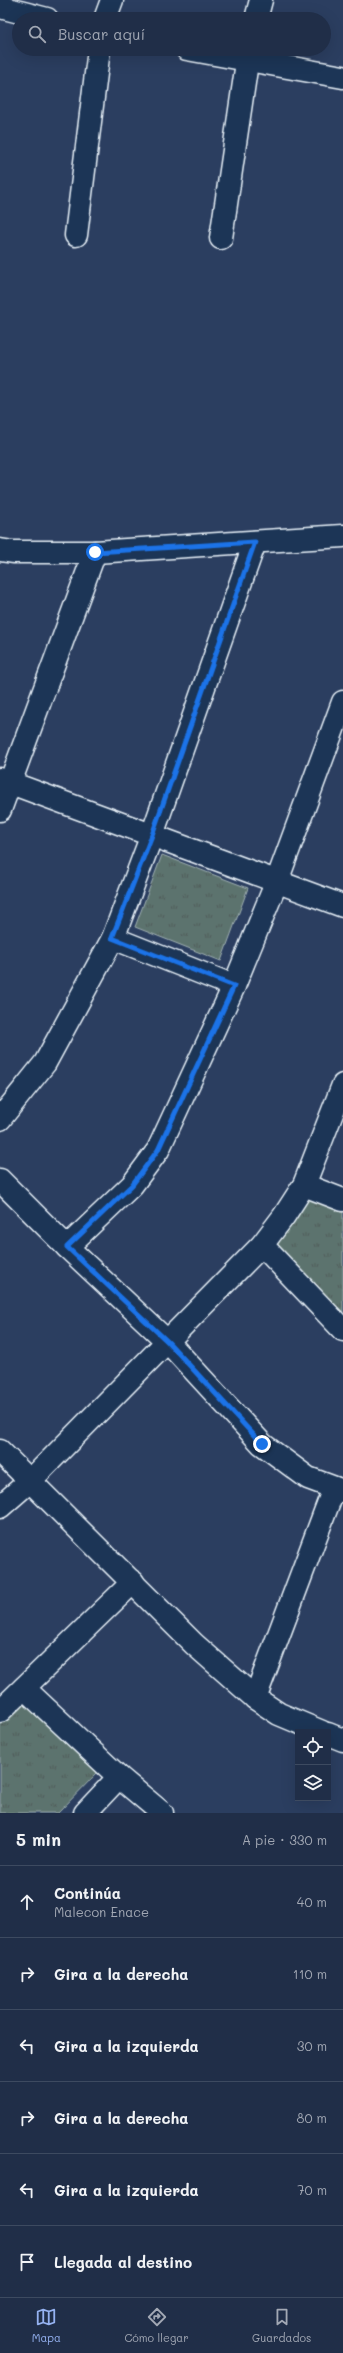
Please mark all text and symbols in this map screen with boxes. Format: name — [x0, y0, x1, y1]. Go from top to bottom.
search box — [12, 12, 331, 56]
icon: search — [26, 23, 48, 45]
text: Buscar aquí — [58, 24, 145, 44]
route start — [86, 543, 104, 561]
route end — [253, 1435, 271, 1453]
map controls — [295, 1729, 331, 1801]
button: locate — [295, 1729, 331, 1765]
button: layers — [295, 1765, 331, 1801]
text: 5 min — [16, 1828, 61, 1850]
text: A pie · 330 m — [242, 1831, 327, 1848]
text: Continúa — [54, 1883, 121, 1903]
icon: ahead — [16, 1891, 38, 1913]
text: 40 m — [297, 1893, 327, 1910]
text: Malecon Enace — [54, 1903, 149, 1920]
icon: right — [16, 1963, 38, 1985]
text: Gira a la derecha — [54, 1964, 188, 1984]
text: 110 m — [293, 1965, 327, 1982]
icon: left — [16, 2035, 38, 2057]
text: Gira a la izquierda — [54, 2036, 199, 2056]
text: 30 m — [297, 2037, 327, 2054]
icon: right — [16, 2107, 38, 2129]
text: Gira a la derecha — [54, 2108, 188, 2128]
text: 80 m — [297, 2109, 327, 2126]
icon: left — [16, 2179, 38, 2201]
text: Gira a la izquierda — [54, 2180, 199, 2200]
text: 70 m — [297, 2181, 327, 2198]
icon: arrive — [16, 2251, 38, 2273]
text: Llegada al destino — [54, 2252, 192, 2272]
tab: Mapa — [32, 2306, 61, 2345]
tab: Cómo llegar — [124, 2306, 189, 2345]
tab: Guardados — [252, 2306, 311, 2345]

